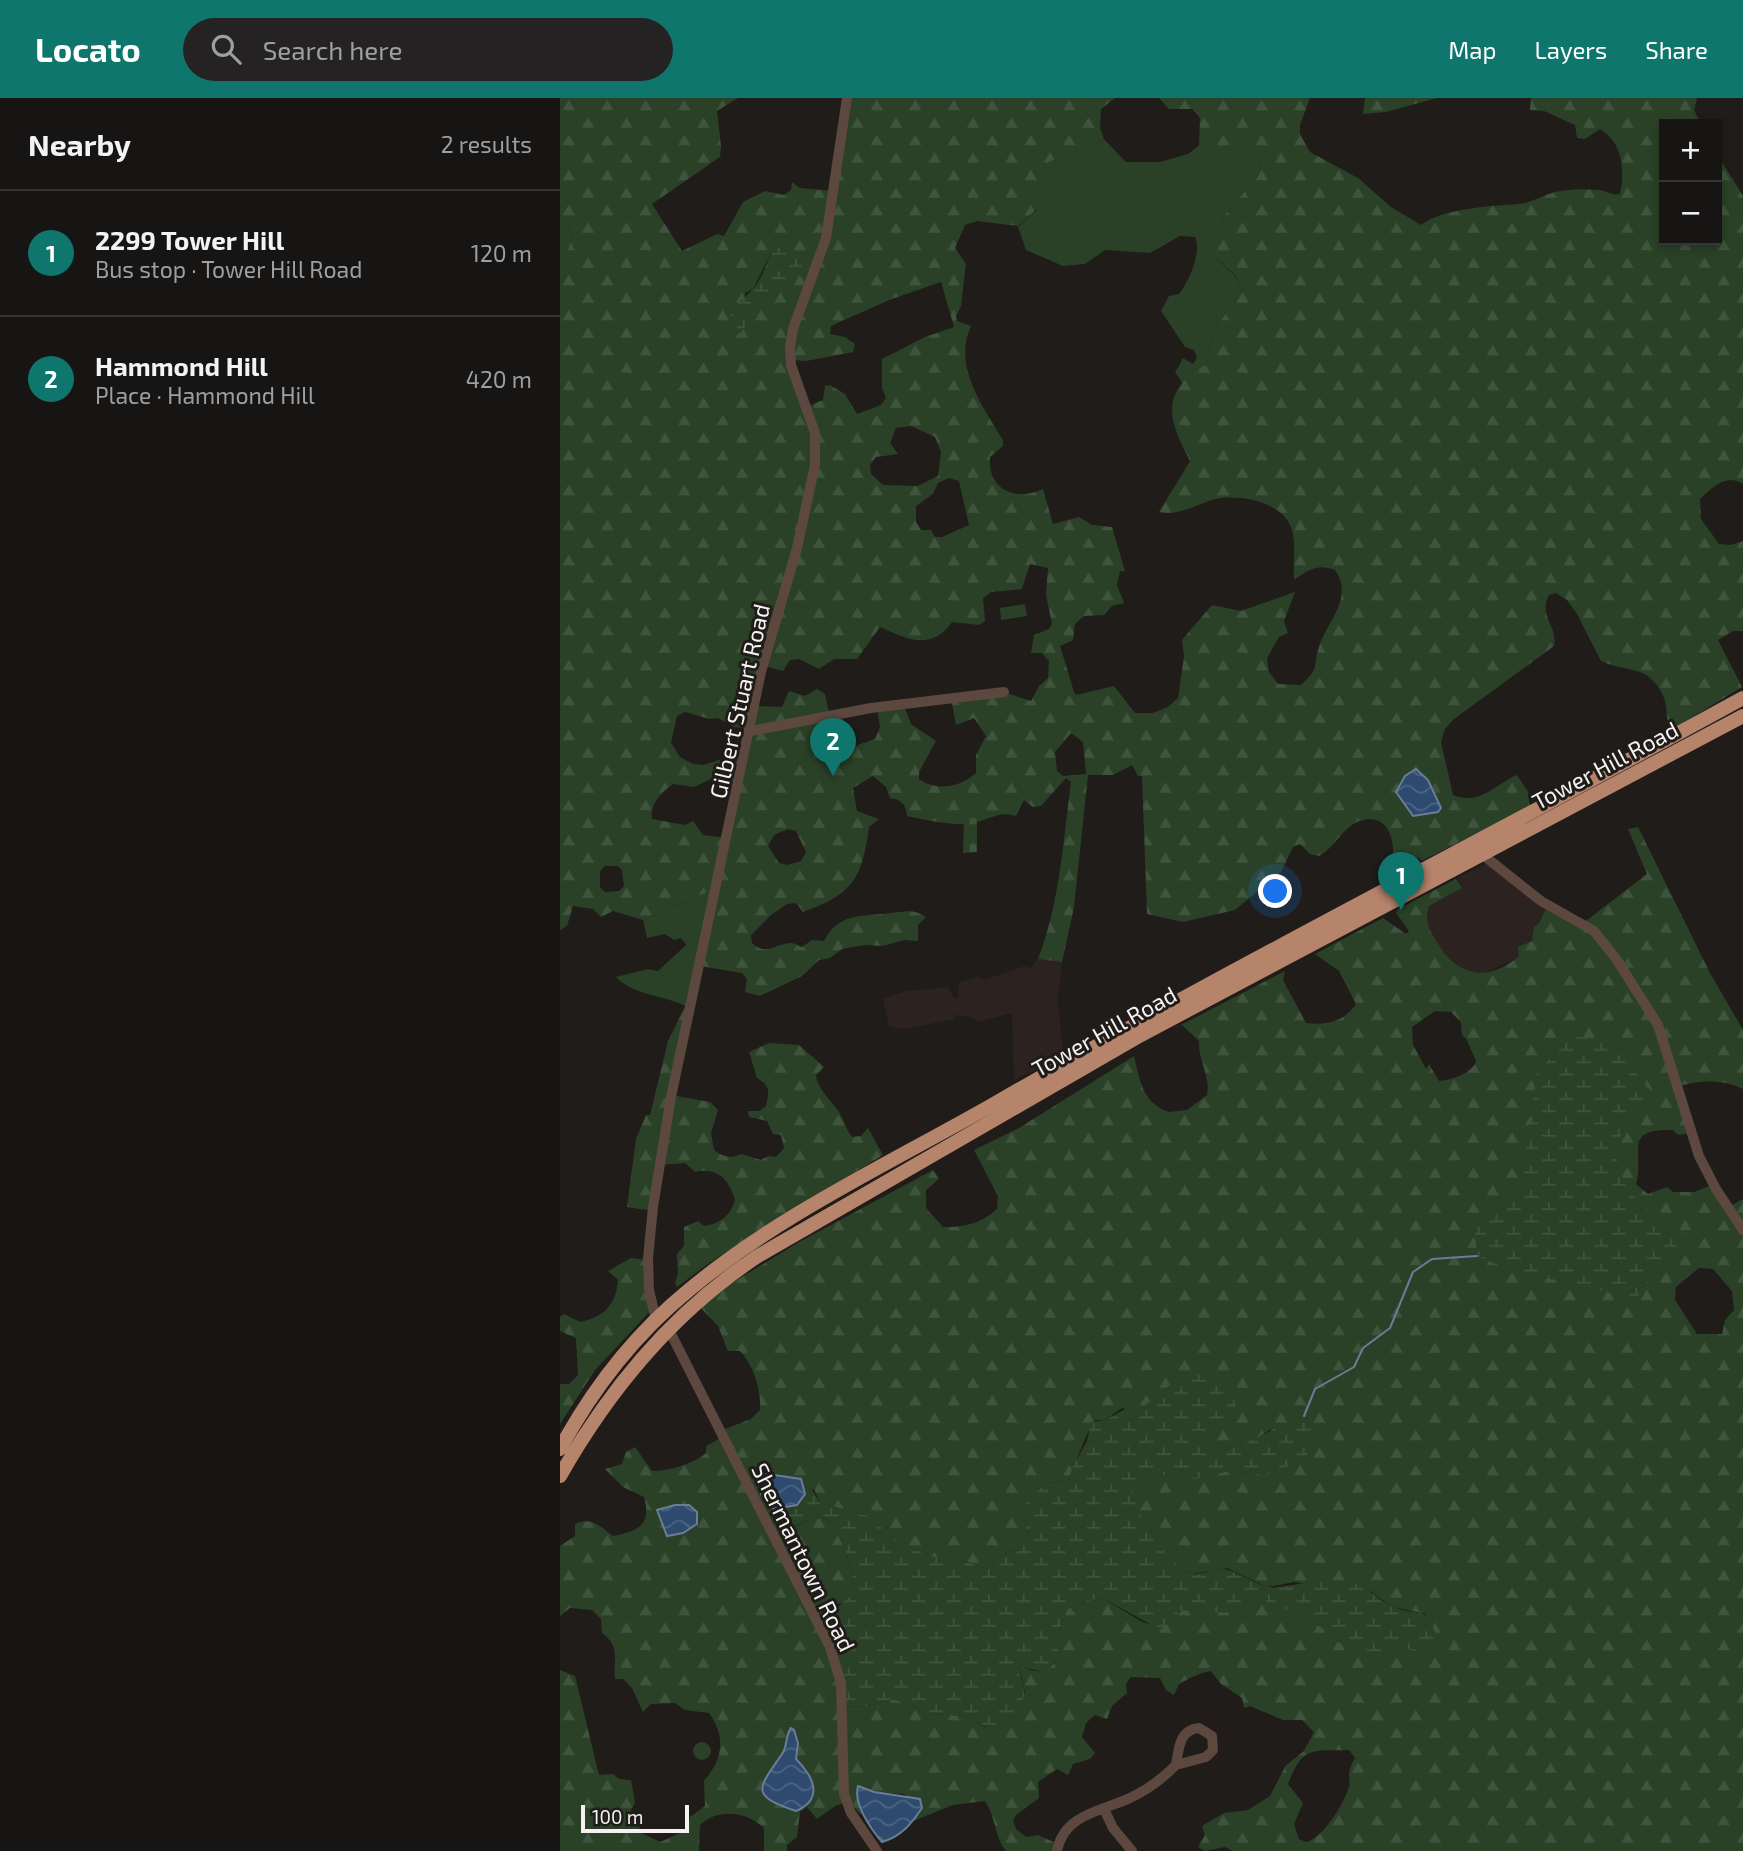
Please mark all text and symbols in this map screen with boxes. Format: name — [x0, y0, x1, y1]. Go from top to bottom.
search box — [183, 18, 673, 81]
text: Locato — [35, 29, 141, 69]
icon: search — [207, 30, 245, 68]
text: Search here — [263, 34, 402, 65]
text: Map — [1448, 35, 1496, 64]
text: Layers — [1534, 35, 1607, 64]
text: Share — [1645, 35, 1708, 64]
map controls — [1659, 119, 1722, 245]
button: + — [1659, 119, 1722, 182]
text: Nearby — [28, 126, 131, 162]
text: 2 results — [441, 130, 532, 158]
button: − — [1659, 182, 1722, 245]
text: 2299 Tower Hill — [95, 224, 284, 255]
text: 1 — [46, 239, 56, 267]
text: 120 m — [471, 239, 532, 267]
text: Bus stop · Tower Hill Road — [95, 255, 362, 283]
text: Hammond Hill — [95, 350, 268, 381]
text: 2 — [44, 365, 58, 393]
text: 420 m — [466, 365, 532, 393]
text: Place · Hammond Hill — [95, 381, 315, 409]
street label: Gilbert Stuart Road — [703, 601, 775, 801]
street label: Tower Hill Road — [1527, 715, 1683, 815]
pin: 2 — [810, 718, 856, 776]
pin: 1 — [1378, 852, 1424, 910]
your location — [1258, 874, 1292, 908]
street label: Tower Hill Road — [1027, 980, 1181, 1082]
street label: Shermantown Road — [746, 1458, 862, 1656]
scale bar — [581, 1802, 690, 1834]
text: 100 m — [592, 1805, 643, 1828]

